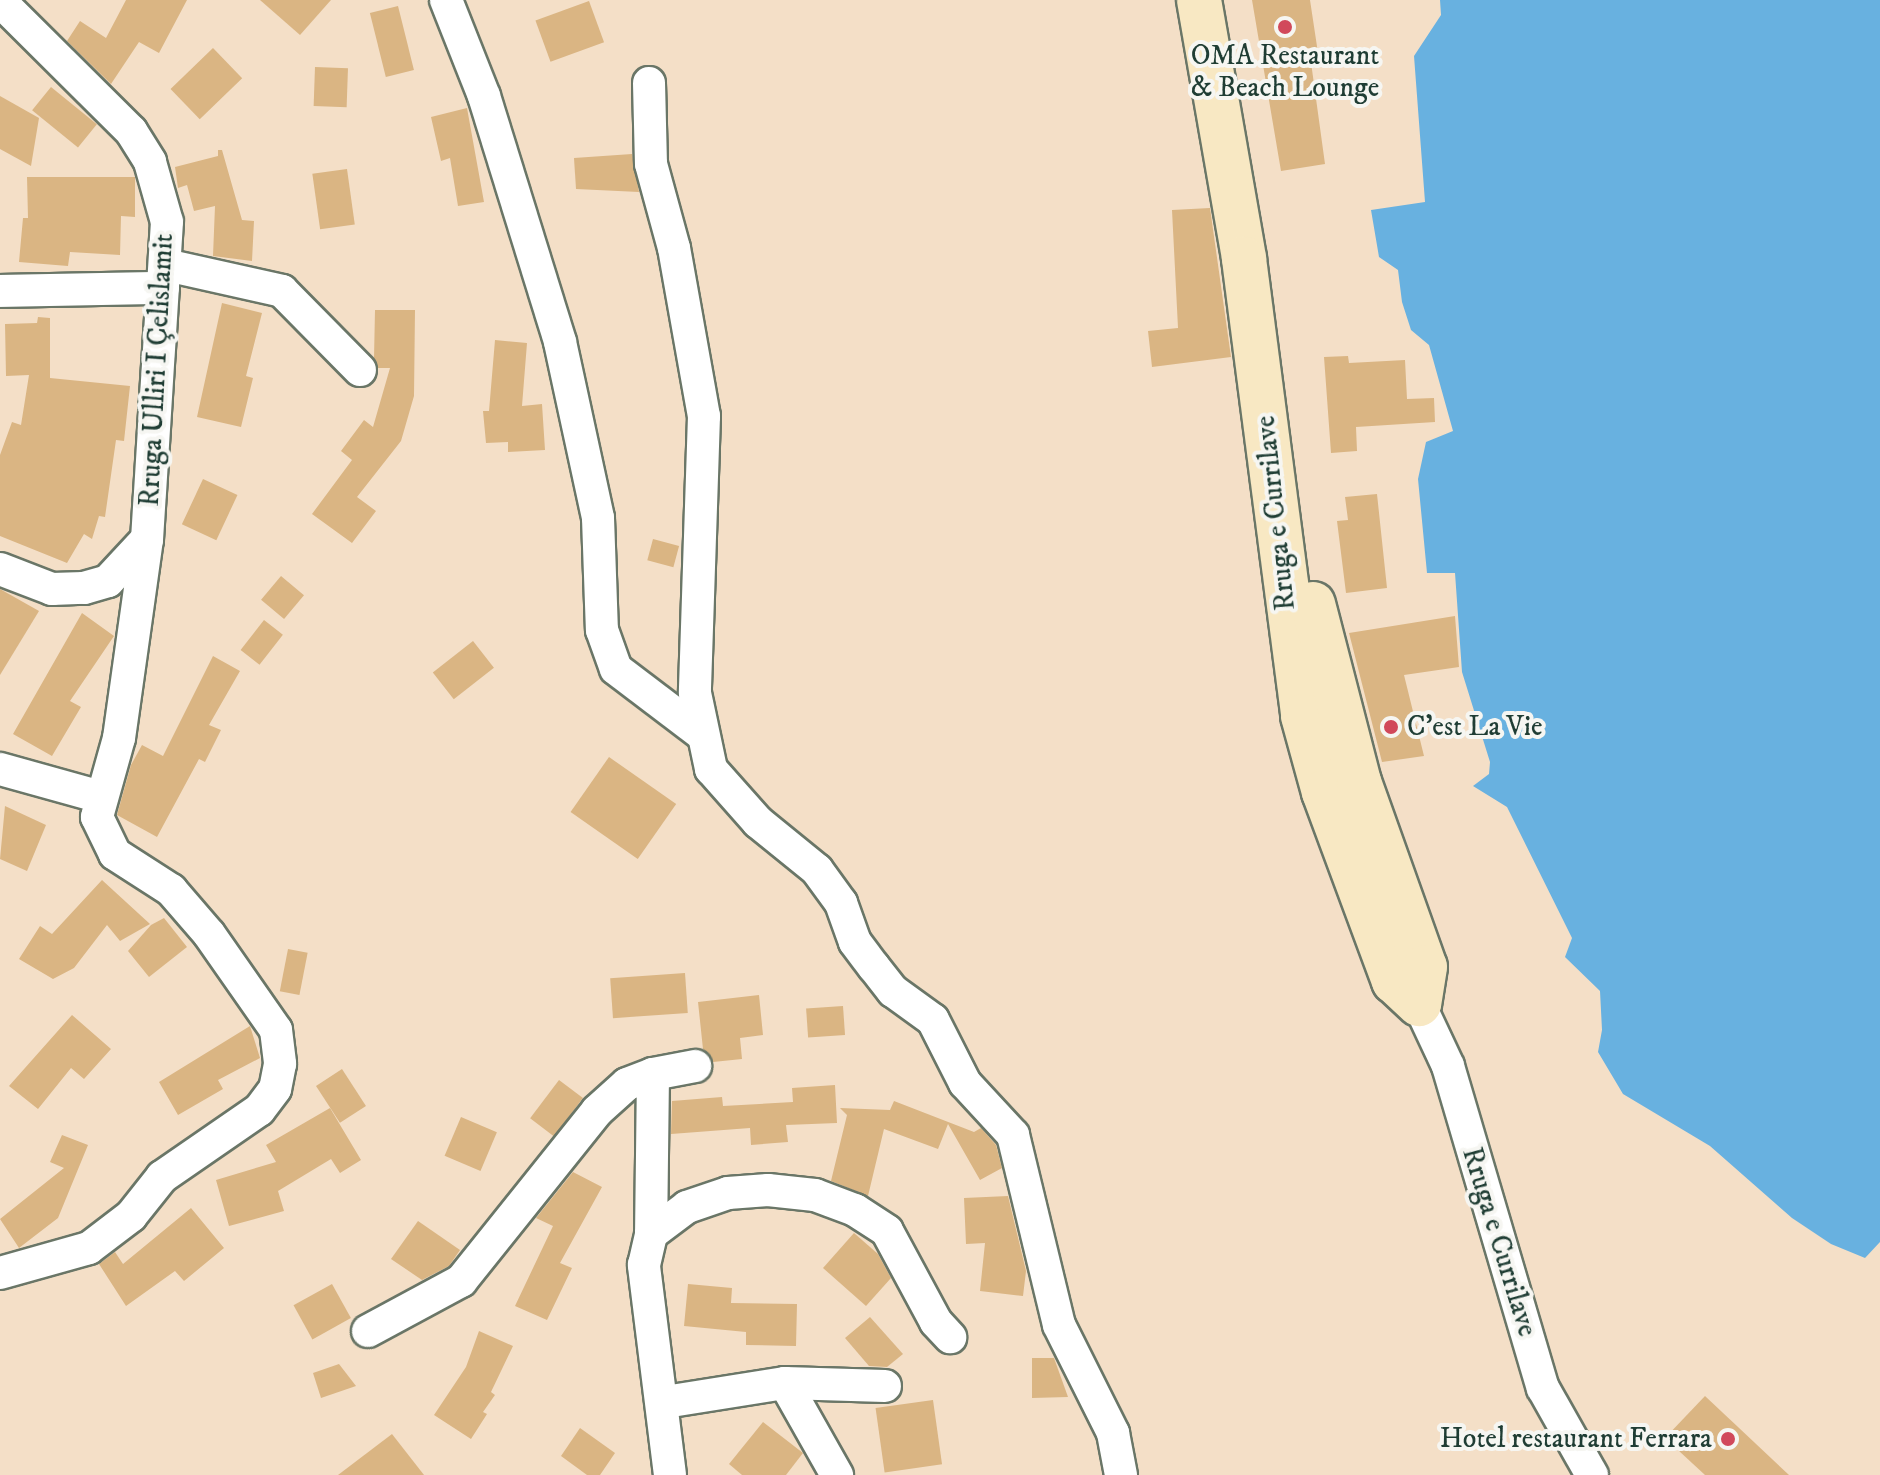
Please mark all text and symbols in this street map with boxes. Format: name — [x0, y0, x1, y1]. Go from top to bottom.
marker: OMA Restaurant & Beach Lounge — [1276, 18, 1294, 36]
place label: OMA Restaurant & Beach Lounge — [1191, 39, 1379, 105]
street label: Rruga Ulliri I Çelislamit — [133, 233, 181, 507]
street label: Rruga e Currilave — [1249, 414, 1303, 612]
place label: C'est La Vie — [1407, 710, 1543, 744]
marker: C'est La Vie — [1382, 718, 1400, 736]
street label: Rruga e Currilave — [1454, 1143, 1544, 1341]
place label: Hotel restaurant Ferrara — [1440, 1422, 1712, 1456]
marker: Hotel restaurant Ferrara — [1719, 1430, 1737, 1448]

